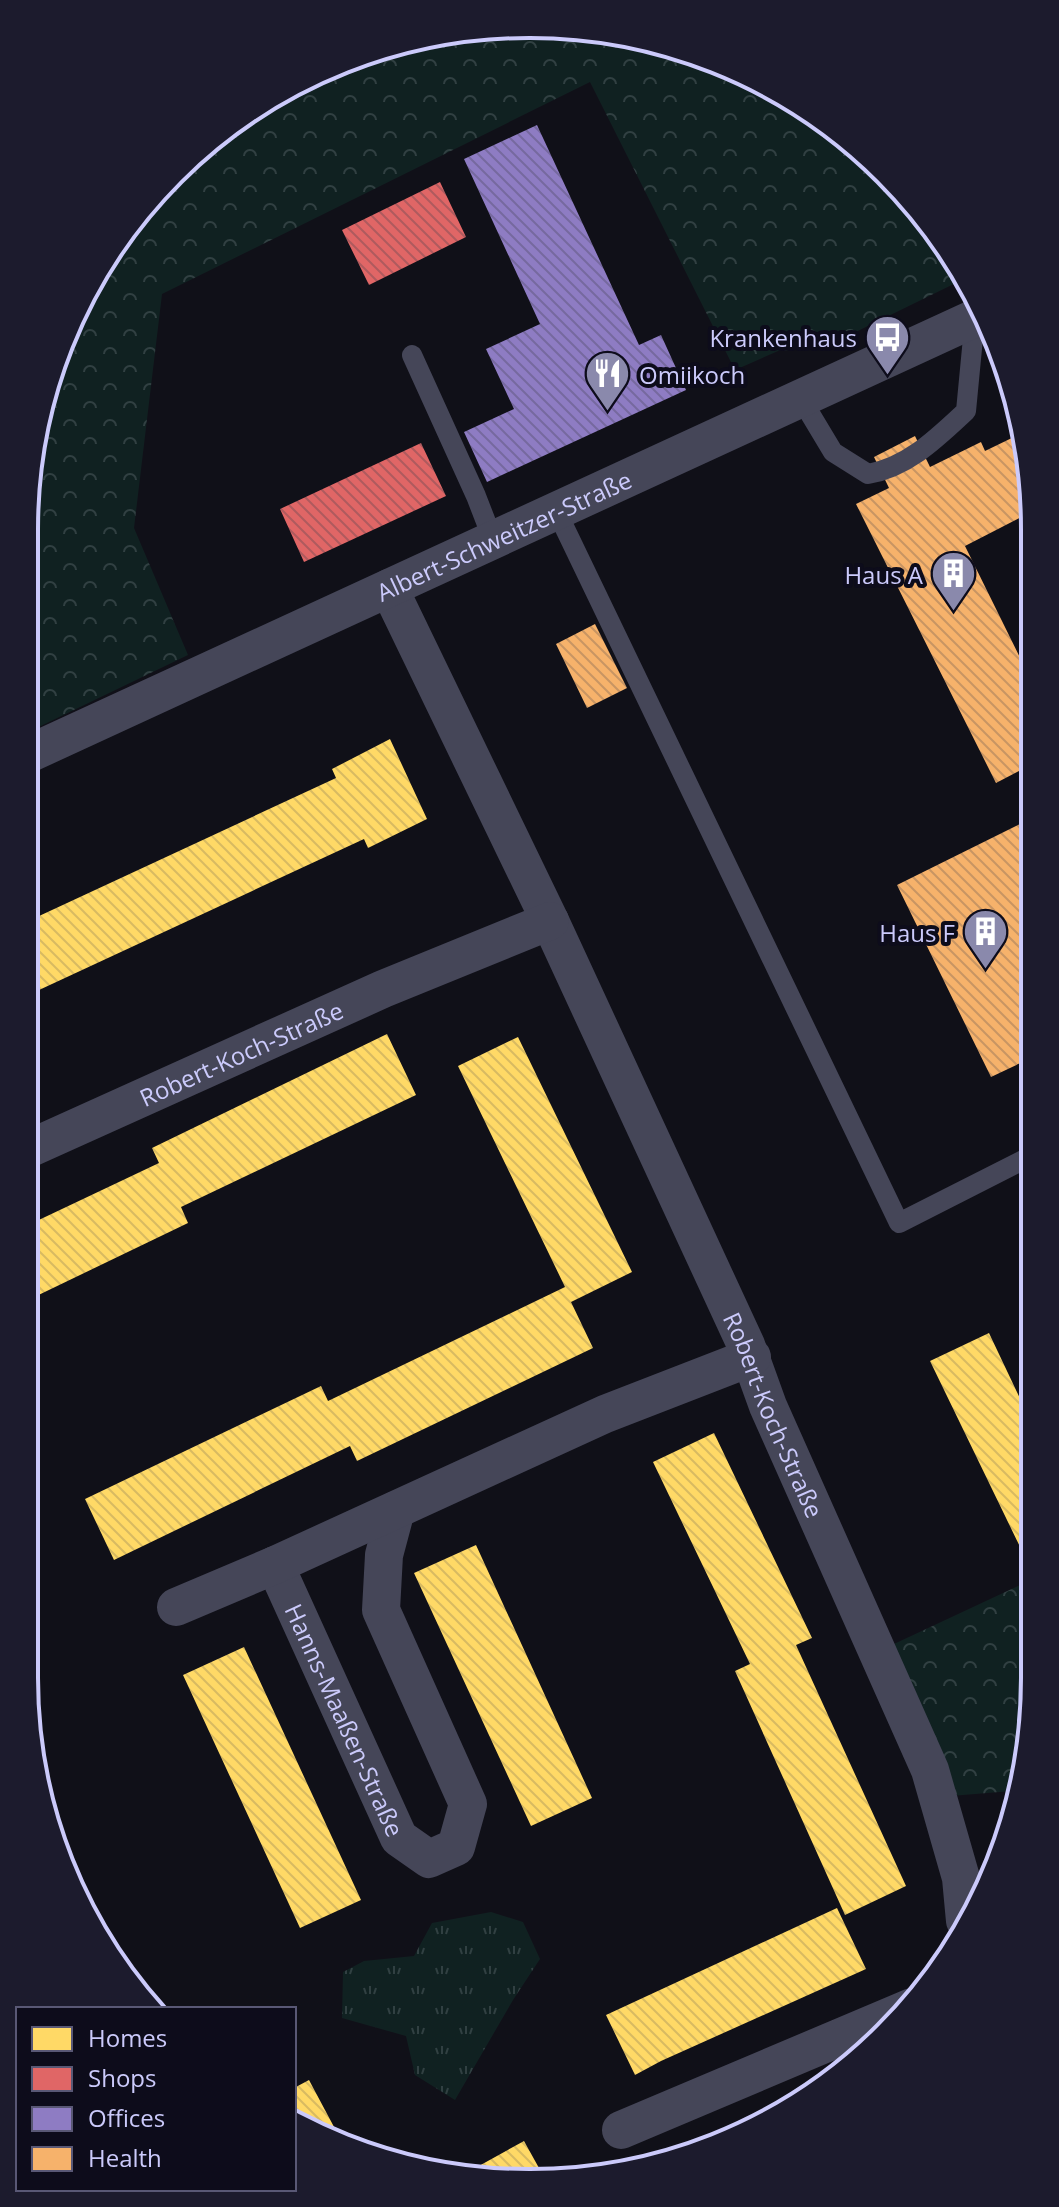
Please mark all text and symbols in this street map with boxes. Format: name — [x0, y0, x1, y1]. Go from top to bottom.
bus stop icon: Krankenhaus — [864, 313, 912, 376]
place label: Krankenhaus — [709, 321, 857, 354]
restaurant icon: Omiikoch — [584, 350, 632, 413]
place label: Omiikoch — [639, 358, 745, 391]
street label: Albert-Schweitzer-Straße — [371, 462, 636, 608]
building icon: Haus A — [930, 550, 978, 613]
place label: Haus A — [844, 558, 924, 591]
building icon: Haus F — [962, 908, 1010, 971]
place label: Haus F — [879, 916, 955, 949]
street label: Robert-Koch-Straße — [134, 993, 348, 1113]
street label: Robert-Koch-Straße — [716, 1306, 832, 1522]
street label: Hanns-Maaßen-Straße — [278, 1598, 412, 1841]
legend — [16, 2007, 296, 2191]
text: Homes — [88, 2021, 167, 2054]
text: Shops — [88, 2061, 156, 2094]
text: Offices — [88, 2101, 165, 2134]
text: Health — [88, 2141, 162, 2174]

